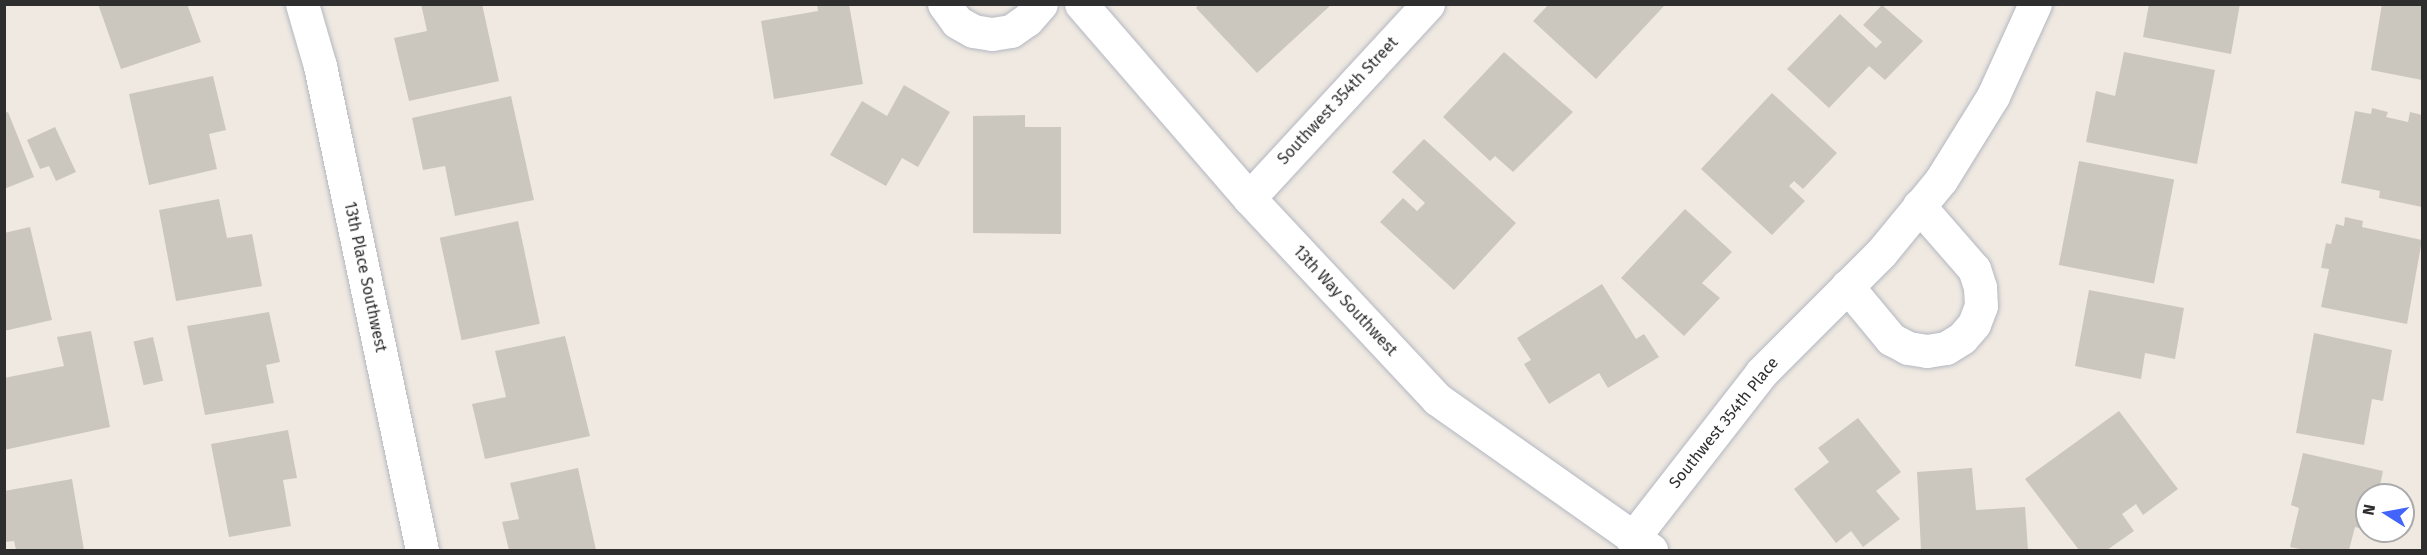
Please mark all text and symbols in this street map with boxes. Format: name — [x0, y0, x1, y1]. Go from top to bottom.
street label: Southwest 354th Street — [1274, 33, 1402, 169]
street label: 13th Place Southwest — [340, 200, 390, 354]
street label: 13th Way Southwest — [1289, 242, 1401, 360]
street label: Southwest 354th Place — [1665, 354, 1783, 492]
north arrow — [2355, 483, 2415, 543]
text: N — [2358, 503, 2379, 517]

